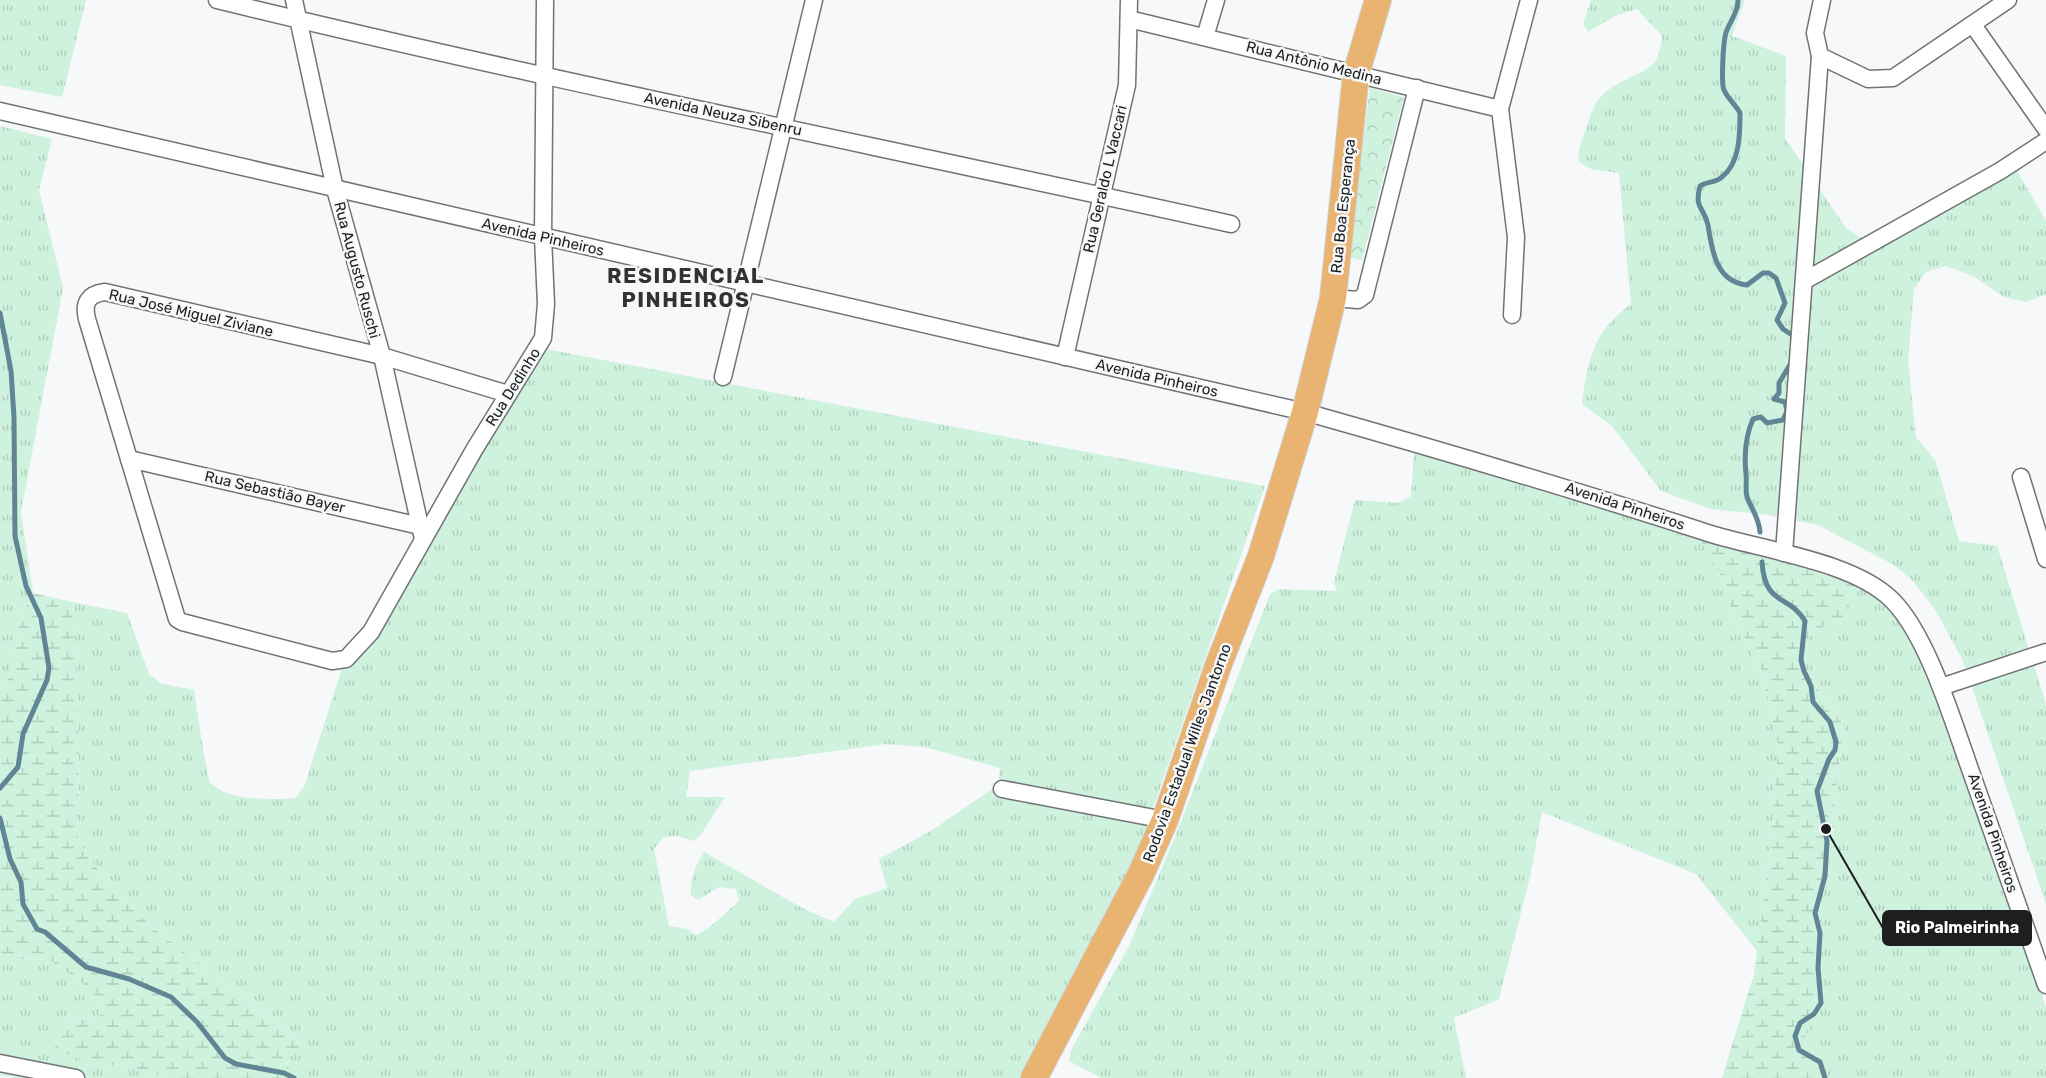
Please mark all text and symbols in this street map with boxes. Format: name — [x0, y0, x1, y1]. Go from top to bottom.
street label: Rua Antônio Medina — [1244, 37, 1384, 89]
street label: Avenida Neuza Sibenru — [642, 88, 804, 140]
street label: Rua Geraldo L Vaccari — [1079, 103, 1131, 255]
street label: Rua Boa Esperança — [1327, 138, 1359, 274]
street label: Rua Augusto Ruschi — [330, 200, 384, 340]
street label: Avenida Pinheiros — [480, 214, 606, 260]
district label: RESIDENCIAL PINHEIROS — [607, 263, 765, 312]
street label: Rua José Miguel Ziviane — [107, 285, 275, 341]
street label: Rua Dedinho — [482, 345, 544, 429]
street label: Avenida Pinheiros — [1094, 355, 1220, 401]
street label: Rua Sebastião Bayer — [203, 467, 347, 517]
street label: Avenida Pinheiros — [1563, 478, 1688, 534]
street label: Rodovia Estadual Willes Jantorno — [1139, 641, 1235, 865]
street label: Avenida Pinheiros — [1964, 771, 2022, 895]
callout: Rio Palmeirinha — [1883, 911, 2031, 945]
text: Rio Palmeirinha — [1895, 918, 2019, 937]

